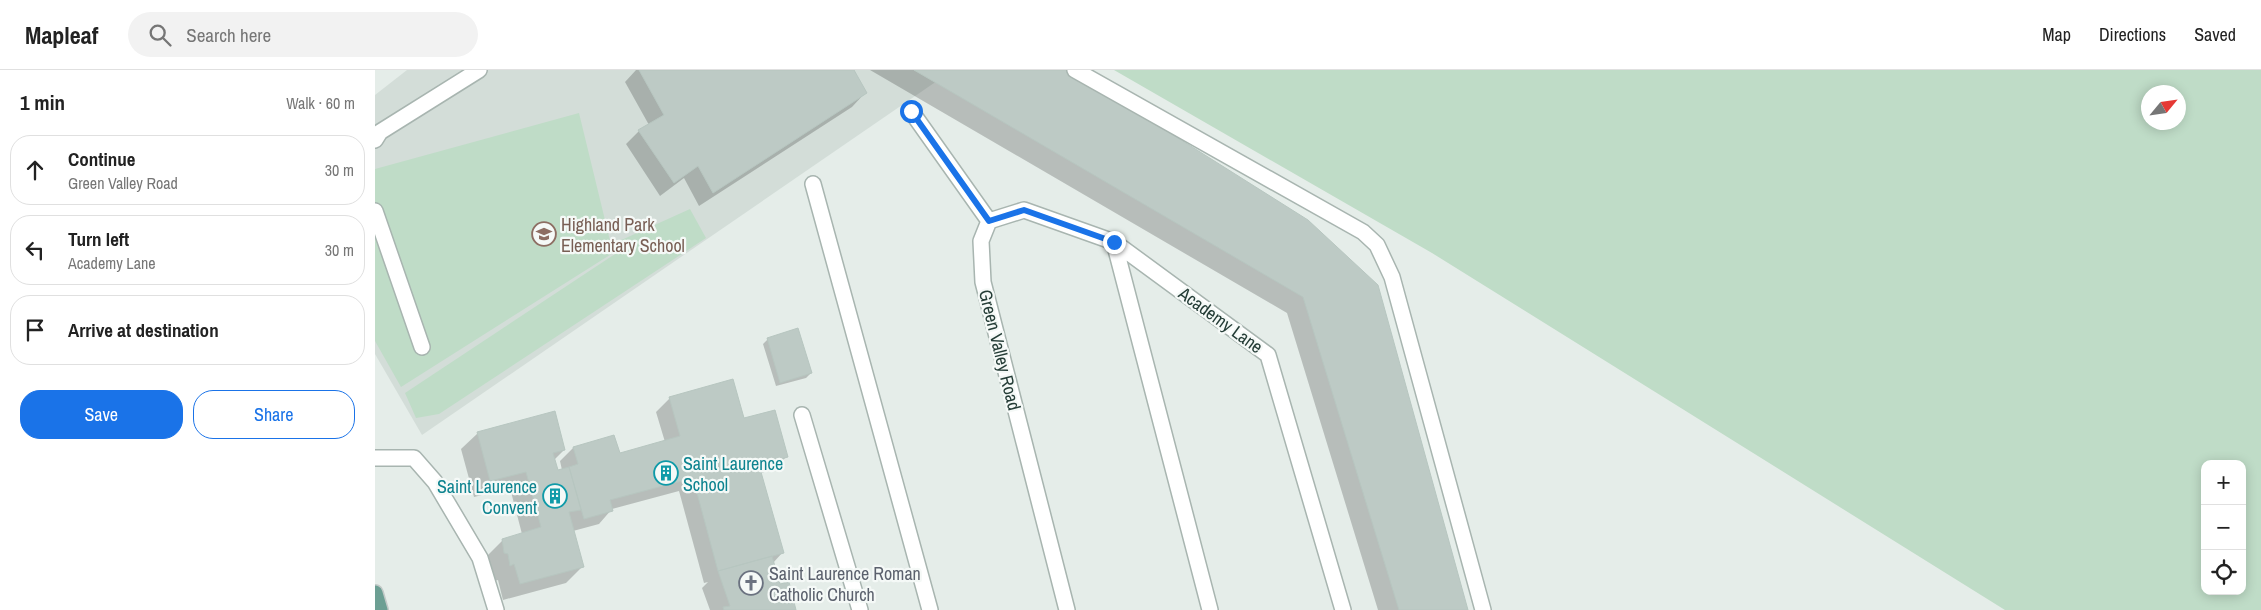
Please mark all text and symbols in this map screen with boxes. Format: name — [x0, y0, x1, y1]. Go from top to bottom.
search box — [128, 12, 478, 57]
text: Mapleaf — [25, 19, 98, 51]
icon: search — [146, 21, 174, 49]
text: Search here — [186, 22, 271, 48]
text: Map — [2042, 22, 2071, 47]
text: Directions — [2099, 22, 2166, 47]
text: Saved — [2194, 22, 2236, 47]
north arrow — [2141, 85, 2186, 130]
text: 1 min — [20, 88, 65, 117]
text: Walk · 60 m — [286, 92, 355, 114]
route start — [900, 100, 923, 123]
text: Continue — [68, 146, 136, 172]
icon: ahead — [21, 156, 49, 184]
text: 30 m — [325, 159, 354, 181]
text: Green Valley Road — [68, 172, 178, 194]
place label: Highland Park Elementary School — [561, 212, 685, 258]
school or university icon: Highland Park Elementary School — [531, 221, 557, 247]
text: Turn left — [68, 226, 129, 252]
route end — [1103, 231, 1126, 254]
icon: left — [21, 236, 49, 264]
text: 30 m — [325, 239, 354, 261]
text: Academy Lane — [68, 252, 156, 274]
street label: Academy Lane — [1173, 280, 1268, 359]
street label: Green Valley Road — [973, 287, 1027, 413]
icon: arrive — [21, 316, 49, 344]
text: Arrive at destination — [68, 317, 219, 343]
button: Save — [20, 390, 183, 439]
button: Share — [193, 390, 355, 439]
place label: Saint Laurence School — [683, 451, 783, 497]
building icon: Saint Laurence School — [653, 460, 679, 486]
map controls — [2201, 460, 2246, 595]
button: + — [2201, 460, 2246, 505]
place label: Saint Laurence Convent — [437, 474, 537, 520]
building icon: Saint Laurence Convent — [542, 483, 568, 509]
button: − — [2201, 505, 2246, 550]
button: locate — [2201, 550, 2246, 595]
place label: Saint Laurence Roman Catholic Church — [769, 561, 921, 607]
church icon: Saint Laurence Roman Catholic Church — [738, 570, 764, 596]

